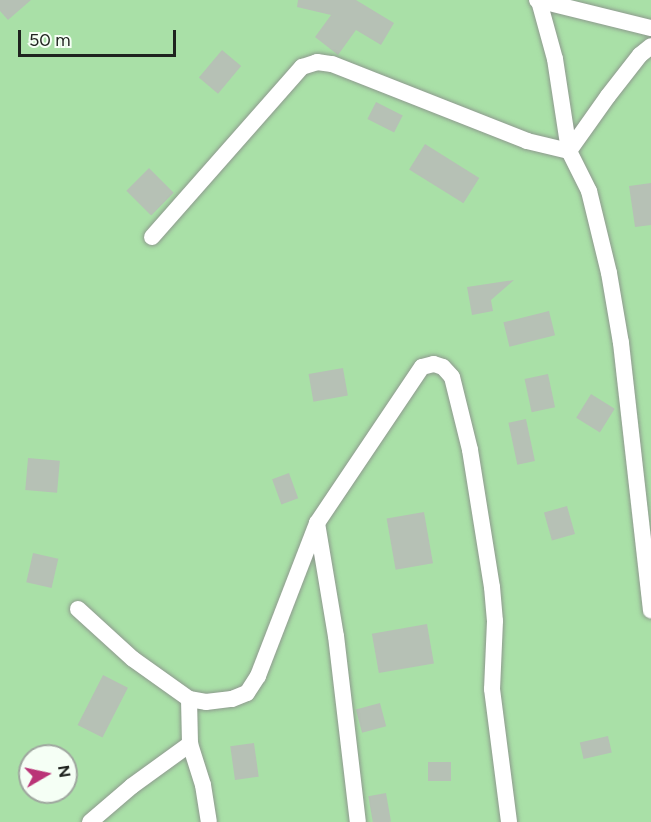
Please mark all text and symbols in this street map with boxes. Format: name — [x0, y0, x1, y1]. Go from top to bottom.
scale bar — [21, 18, 178, 56]
text: 50 m — [29, 29, 71, 51]
north arrow — [18, 744, 78, 804]
text: N — [54, 764, 75, 779]

